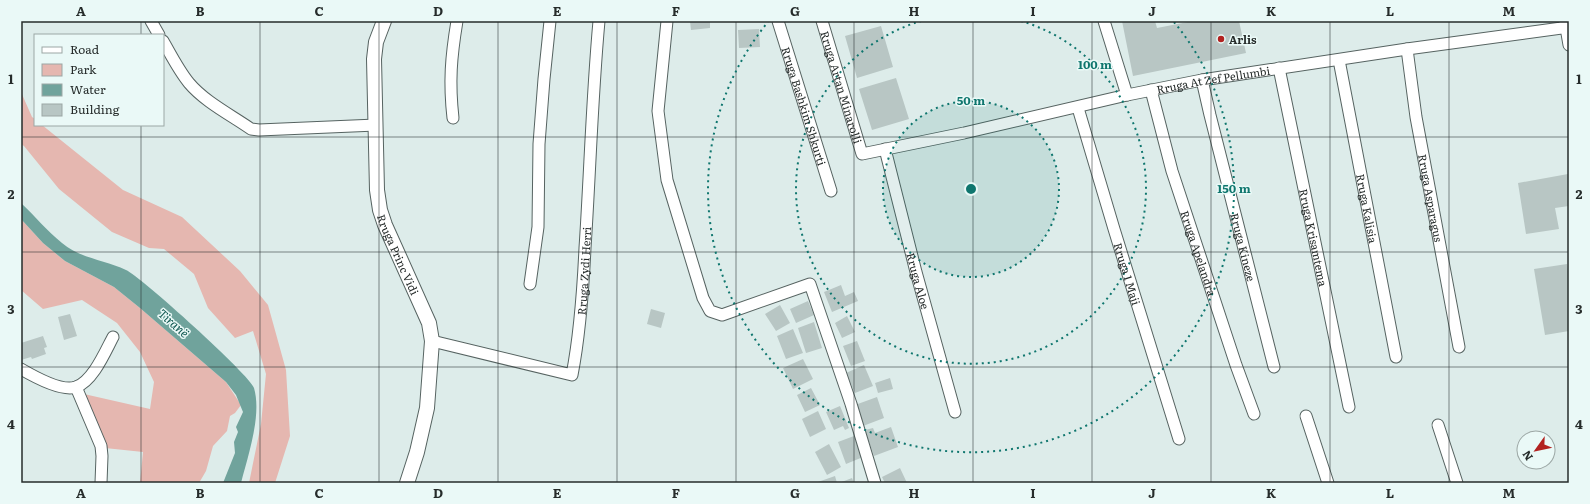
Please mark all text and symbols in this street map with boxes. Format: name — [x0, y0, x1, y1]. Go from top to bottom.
text: A — [76, 1, 86, 20]
text: B — [196, 1, 205, 20]
text: C — [314, 1, 324, 20]
text: D — [433, 1, 443, 20]
text: E — [553, 1, 562, 20]
text: F — [672, 1, 680, 20]
text: G — [790, 1, 800, 20]
text: H — [909, 1, 920, 20]
text: I — [1030, 1, 1036, 20]
text: J — [1148, 1, 1156, 20]
text: K — [1266, 1, 1277, 20]
text: L — [1386, 1, 1394, 20]
text: M — [1503, 1, 1516, 20]
street label: Rruga Artan Minarolli — [817, 29, 866, 146]
place label: Arlis — [1229, 31, 1257, 47]
legend — [34, 34, 164, 126]
marker: Arlis — [1216, 34, 1226, 44]
text: Road — [70, 40, 100, 58]
street label: Rruga Bashkim Shkurti — [778, 45, 831, 168]
text: 100 m — [1078, 55, 1112, 73]
text: Park — [70, 60, 97, 78]
street label: Rruga At Zef Pellumbi — [1155, 62, 1271, 97]
text: 1 — [8, 69, 14, 88]
text: 1 — [1576, 69, 1582, 88]
text: Water — [70, 80, 106, 98]
text: 50 m — [957, 91, 985, 109]
text: Building — [70, 100, 120, 118]
street label: Rruga Asparagus — [1415, 153, 1447, 243]
street label: Rruga Kalisia — [1353, 172, 1382, 244]
text: 150 m — [1217, 179, 1251, 197]
centre of rings — [964, 182, 978, 196]
text: 2 — [8, 184, 15, 203]
text: 2 — [1576, 184, 1583, 203]
street label: Rruga Krisamtema — [1296, 187, 1332, 288]
street label: Rruga Apelandra — [1178, 208, 1221, 298]
street label: Rruga Kineze — [1227, 211, 1260, 283]
street label: Rruga Princ Vidi — [374, 212, 423, 298]
street label: Rruga Zydi Herri — [573, 226, 594, 316]
street label: Rruga 1 Maji — [1111, 240, 1145, 307]
street label: Rruga Aloe — [903, 251, 934, 311]
text: 3 — [7, 299, 15, 318]
text: 3 — [1575, 299, 1583, 318]
water label: Tiranë — [155, 305, 194, 342]
text: 4 — [7, 414, 15, 433]
text: 4 — [1575, 414, 1583, 433]
north arrow — [1516, 430, 1556, 470]
text: N — [1518, 448, 1536, 464]
text: A — [76, 483, 86, 502]
text: B — [196, 483, 205, 502]
text: C — [314, 483, 324, 502]
text: D — [433, 483, 443, 502]
text: E — [553, 483, 562, 502]
text: F — [672, 483, 680, 502]
text: G — [790, 483, 800, 502]
text: H — [909, 483, 920, 502]
text: I — [1030, 483, 1036, 502]
text: J — [1148, 483, 1156, 502]
text: K — [1266, 483, 1277, 502]
text: L — [1386, 483, 1394, 502]
text: M — [1503, 483, 1516, 502]

